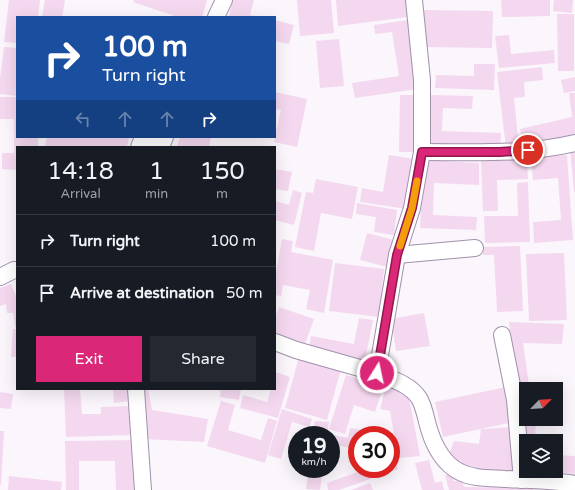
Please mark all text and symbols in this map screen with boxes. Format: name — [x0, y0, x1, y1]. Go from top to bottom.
text: 100 m — [102, 30, 188, 64]
icon: right — [36, 32, 88, 84]
text: Turn right — [102, 64, 186, 86]
icon: left — [72, 108, 94, 130]
icon: ahead — [114, 108, 136, 130]
icon: ahead — [156, 108, 178, 130]
icon: right — [198, 108, 220, 130]
pin — [511, 133, 545, 167]
icon: arrive — [517, 139, 539, 161]
text: 14:18 — [47, 157, 114, 186]
text: 1 — [149, 157, 164, 186]
text: 150 — [199, 157, 245, 186]
text: Arrival — [60, 186, 101, 202]
text: min — [145, 186, 168, 202]
text: m — [216, 186, 228, 202]
icon: right — [36, 230, 58, 252]
text: Turn right — [70, 232, 140, 250]
text: 100 m — [210, 232, 256, 250]
icon: arrive — [36, 282, 58, 304]
text: Arrive at destination — [70, 284, 214, 302]
text: 50 m — [226, 284, 263, 302]
button: Exit — [36, 336, 142, 382]
button: Share — [150, 336, 256, 382]
position arrow — [356, 352, 398, 394]
north arrow — [519, 382, 563, 426]
map controls — [519, 382, 563, 478]
speed limit sign: 30 — [348, 426, 400, 478]
button: layers — [519, 434, 563, 478]
text: 19 — [301, 435, 327, 459]
text: km/h — [301, 456, 327, 468]

